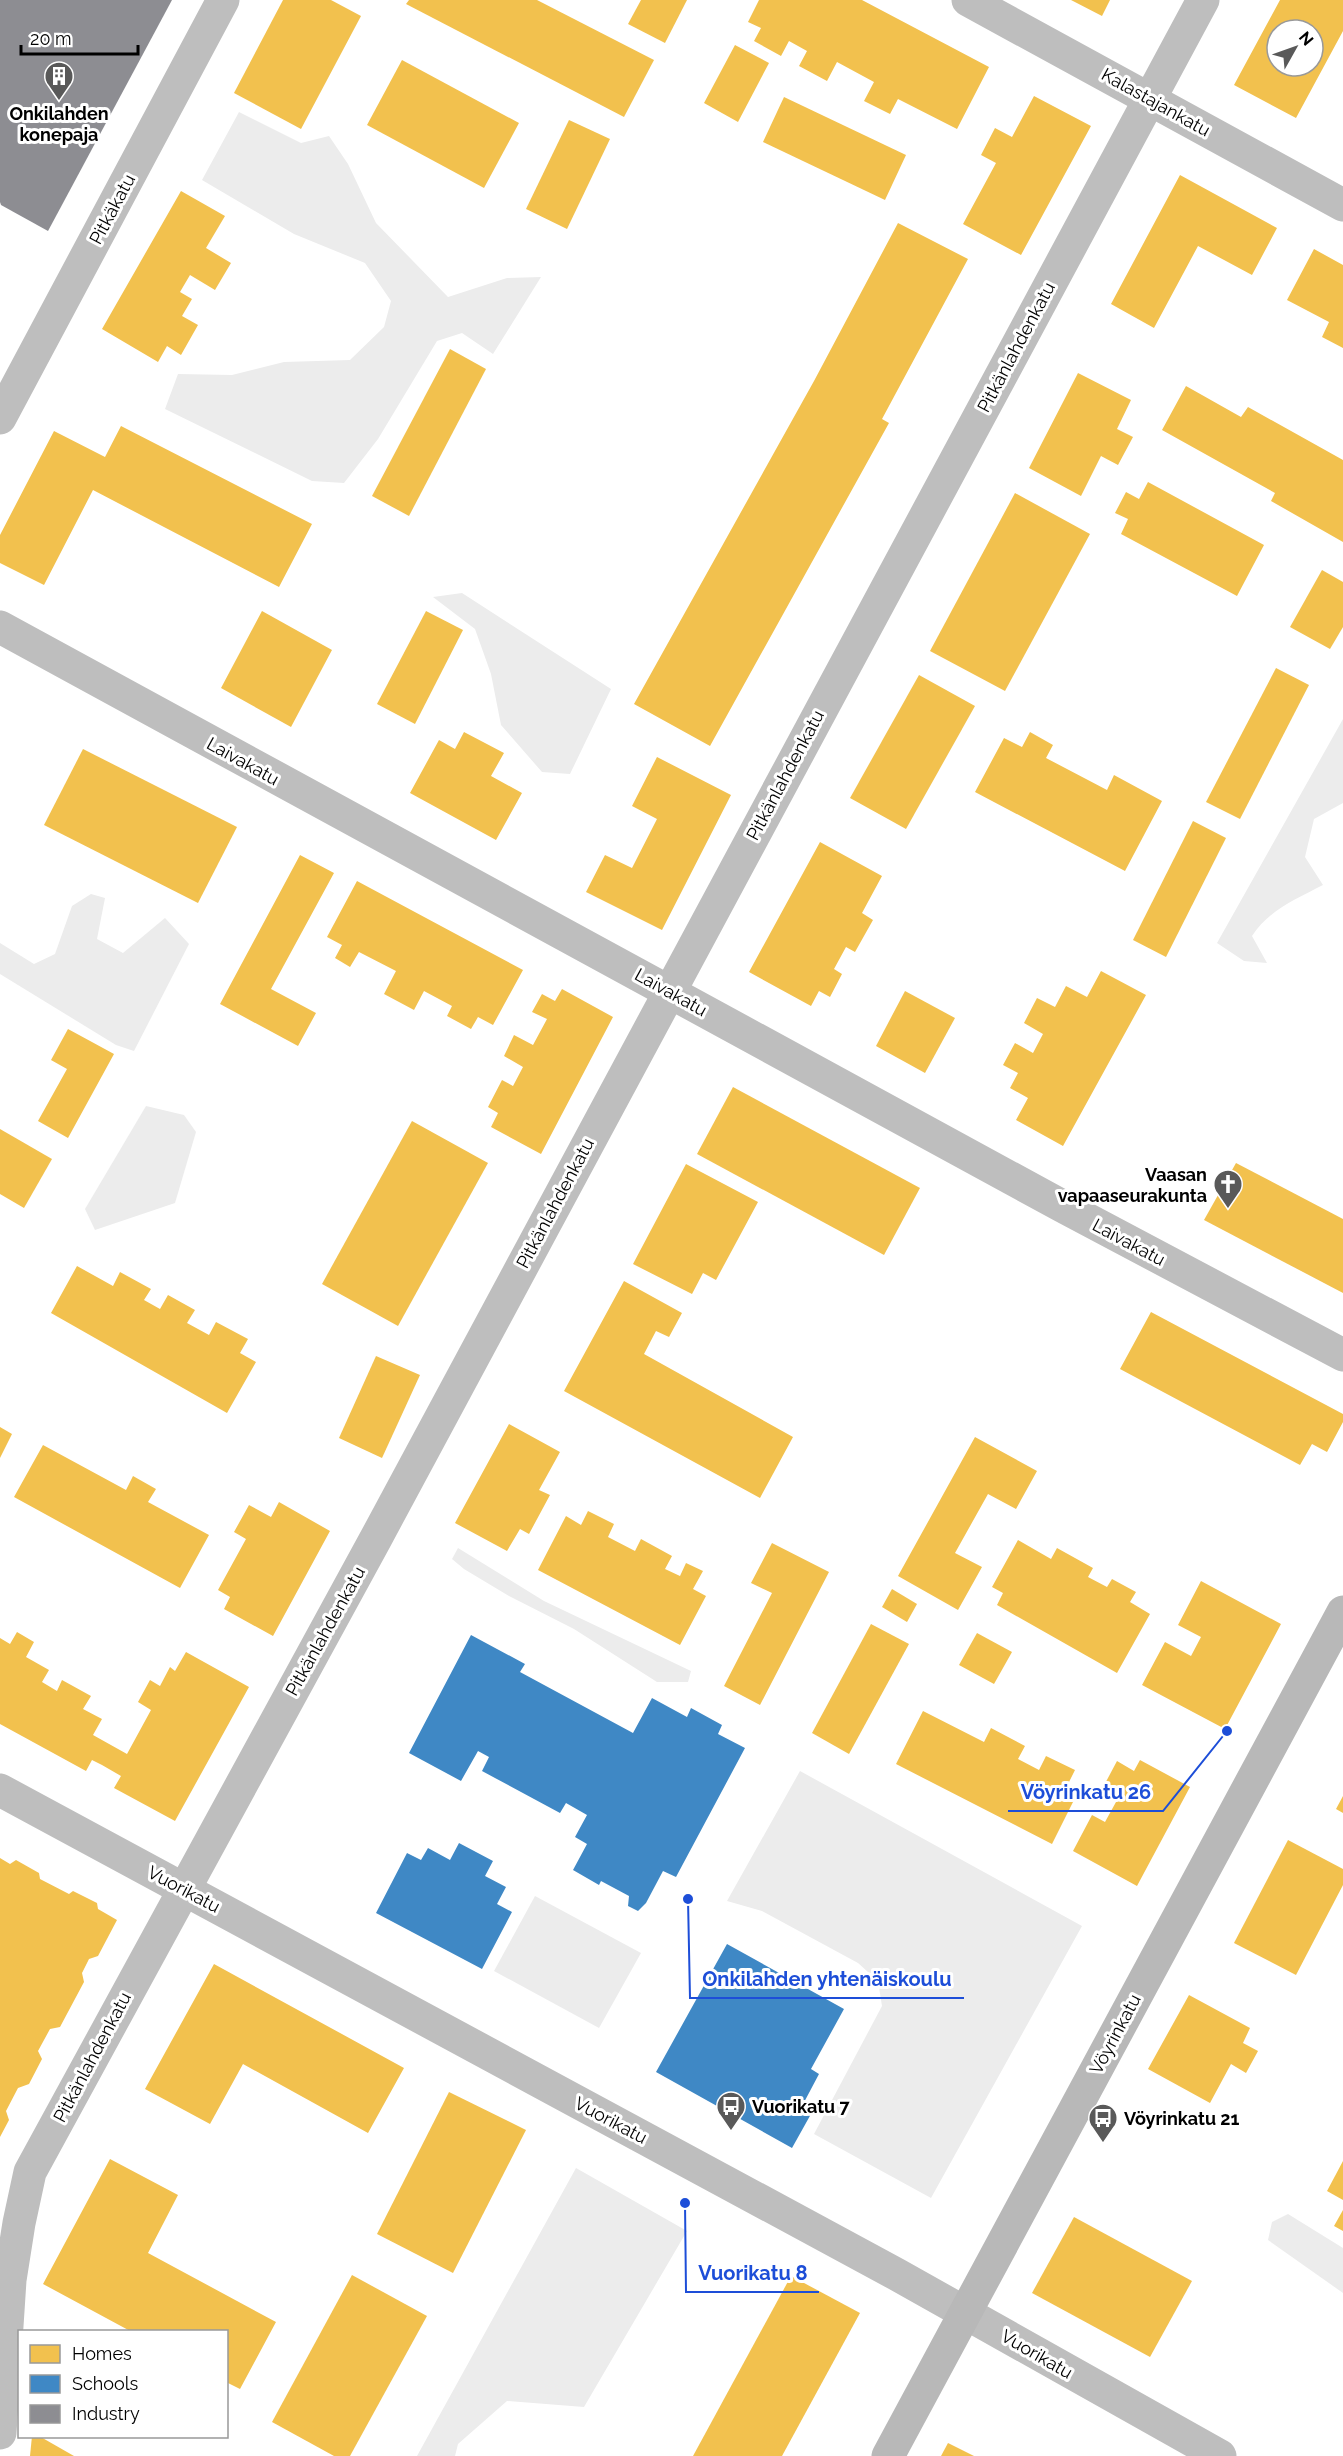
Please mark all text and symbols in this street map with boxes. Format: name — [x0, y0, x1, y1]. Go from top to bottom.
scale bar — [21, 18, 138, 56]
north arrow — [1265, 18, 1325, 78]
text: 20 m — [30, 28, 72, 49]
text: N — [1295, 28, 1317, 49]
building icon: Onkilahden konepaja — [43, 60, 75, 102]
street label: Kalastajankatu — [1098, 63, 1214, 141]
place label: Onkilahden konepaja — [9, 103, 109, 145]
street label: Pitkäkatu — [85, 170, 139, 248]
street label: Pitkänlahdenkatu — [973, 278, 1059, 416]
street label: Pitkänlahdenkatu — [742, 706, 828, 844]
street label: Laivakatu — [203, 733, 283, 789]
street label: Laivakatu — [631, 964, 711, 1020]
street label: Pitkänlahdenkatu — [512, 1134, 598, 1272]
place label: Vaasan vapaaseurakunta — [1058, 1164, 1207, 1206]
church icon: Vaasan vapaaseurakunta — [1212, 1168, 1244, 1210]
street label: Laivakatu — [1089, 1214, 1169, 1270]
street label: Pitkänlahdenkatu — [281, 1563, 369, 1699]
callout: Vöyrinkatu 26 — [1008, 1773, 1163, 1811]
text: Vöyrinkatu 26 — [1021, 1780, 1151, 1804]
street label: Vuorikatu — [144, 1861, 224, 1917]
callout: Onkilahden yhtenäiskoulu — [690, 1960, 964, 1998]
text: Onkilahden yhtenäiskoulu — [702, 1967, 952, 1991]
street label: Pitkänlahdenkatu — [49, 1988, 135, 2126]
street label: Vöyrinkatu — [1085, 1990, 1145, 2078]
bus stop icon: Vuorikatu 7 — [715, 2090, 747, 2132]
street label: Vuorikatu — [571, 2092, 651, 2148]
place label: Vuorikatu 7 — [752, 2096, 851, 2117]
bus stop icon: Vöyrinkatu 21 — [1087, 2102, 1119, 2144]
place label: Vöyrinkatu 21 — [1124, 2108, 1240, 2129]
callout: Vuorikatu 8 — [686, 2254, 819, 2292]
text: Vuorikatu 8 — [698, 2261, 808, 2285]
street label: Vuorikatu — [997, 2325, 1077, 2383]
legend — [18, 2330, 228, 2438]
text: Homes — [72, 2343, 132, 2364]
text: Schools — [72, 2373, 139, 2394]
text: Industry — [72, 2403, 140, 2424]

